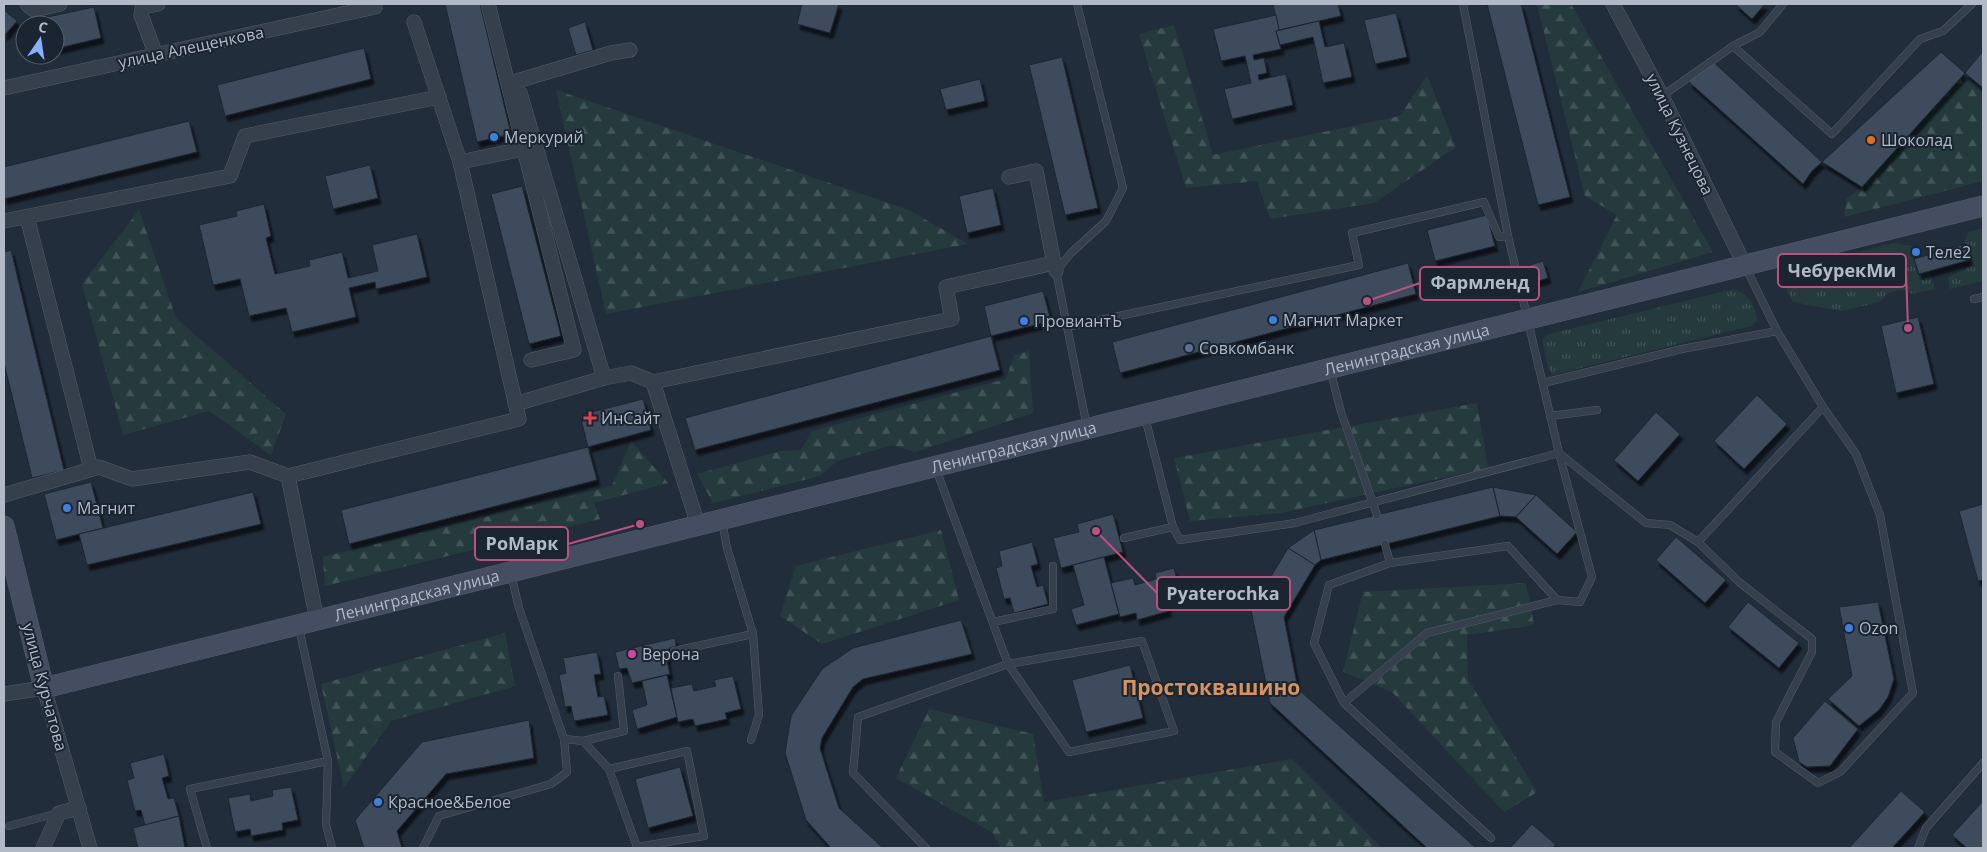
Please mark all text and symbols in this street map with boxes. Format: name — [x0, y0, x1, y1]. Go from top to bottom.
north arrow — [15, 15, 65, 65]
text: С — [37, 17, 50, 37]
street label: улица Алещенкова — [116, 21, 266, 73]
street label: улица Кузнецова — [1641, 70, 1719, 198]
place label: Меркурий — [504, 126, 584, 148]
place label: Шоколад — [1881, 129, 1952, 151]
marker: Меркурий — [488, 131, 500, 143]
marker: Шоколад — [1865, 134, 1877, 146]
place label: Теле2 — [1926, 241, 1971, 263]
marker: Теле2 — [1910, 246, 1922, 258]
callout: ЧебурекМи — [1778, 254, 1906, 287]
text: ЧебурекМи — [1788, 258, 1896, 282]
callout: Фармленд — [1420, 267, 1539, 300]
text: Фармленд — [1430, 270, 1530, 294]
place label: Магнит Маркет — [1283, 309, 1403, 331]
place label: ПровиантЪ — [1034, 310, 1122, 332]
marker: Магнит Маркет — [1267, 314, 1279, 326]
marker: ПровиантЪ — [1018, 315, 1030, 327]
street label: Ленинградская улица — [1322, 318, 1492, 380]
place label: Совкомбанк — [1199, 337, 1295, 359]
marker: Совкомбанк — [1183, 342, 1195, 354]
place label: ИнСайт — [601, 407, 660, 429]
marker: ИнСайт — [583, 411, 597, 425]
street label: Ленинградская улица — [929, 416, 1099, 478]
place label: Магнит — [77, 497, 135, 519]
marker: Магнит — [61, 502, 73, 514]
callout: РоМарк — [475, 527, 568, 560]
text: РоМарк — [486, 531, 559, 555]
street label: Ленинградская улица — [332, 564, 502, 626]
callout: Pyaterochka — [1157, 577, 1290, 610]
text: Pyaterochka — [1166, 581, 1280, 605]
place label: Ozon — [1859, 617, 1898, 639]
street label: улица Курчатова — [17, 620, 73, 754]
marker: Ozon — [1843, 622, 1855, 634]
place label: Верона — [642, 643, 700, 665]
marker: Верона — [626, 648, 638, 660]
district label: Простоквашино — [1122, 673, 1300, 701]
place label: Красное&Белое — [388, 791, 511, 813]
marker: Красное&Белое — [372, 796, 384, 808]

